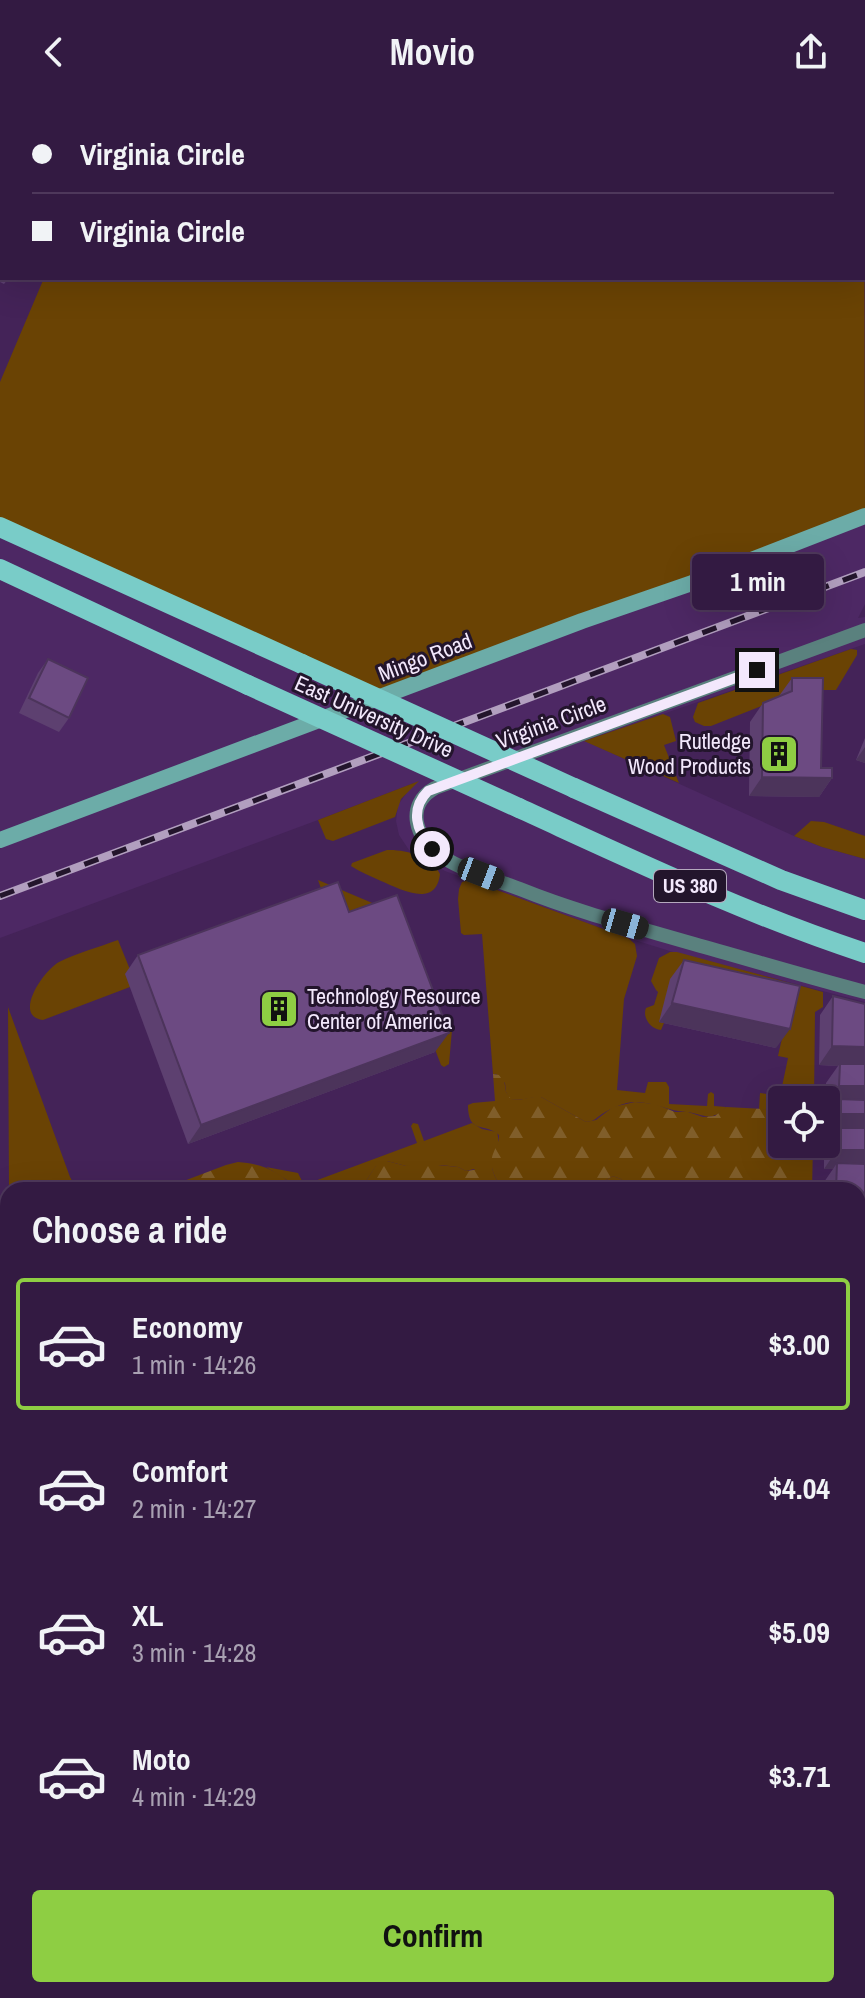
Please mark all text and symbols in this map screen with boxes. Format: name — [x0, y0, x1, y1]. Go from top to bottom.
text: Movio — [390, 28, 475, 76]
icon: back — [32, 30, 76, 74]
icon: share — [789, 30, 833, 74]
text: Virginia Circle — [80, 134, 245, 174]
text: Virginia Circle — [80, 211, 245, 251]
callout: 1 min — [691, 554, 823, 610]
text: 1 min — [730, 564, 786, 599]
street label: Mingo Road — [374, 625, 476, 689]
route end — [739, 652, 775, 688]
street label: East University Drive — [290, 668, 458, 764]
street label: Virginia Circle — [492, 688, 610, 756]
place label: Rutledge Wood Products — [628, 726, 751, 781]
building icon: Rutledge Wood Products — [758, 733, 800, 775]
route start — [414, 831, 450, 867]
car — [454, 854, 508, 894]
road number: US 380 — [654, 870, 726, 902]
car — [599, 906, 651, 942]
place label: Technology Resource Center of America — [307, 981, 480, 1036]
building icon: Technology Resource Center of America — [258, 988, 300, 1030]
map controls — [768, 1086, 840, 1158]
button: locate — [768, 1086, 840, 1158]
text: Choose a ride — [32, 1206, 227, 1254]
text: Economy — [132, 1307, 243, 1347]
icon: car — [36, 1308, 108, 1380]
text: $3.00 — [768, 1324, 830, 1364]
text: 1 min · 14:26 — [132, 1347, 256, 1382]
text: Comfort — [132, 1451, 228, 1491]
icon: car — [36, 1452, 108, 1524]
text: $4.04 — [768, 1468, 830, 1508]
text: 2 min · 14:27 — [132, 1491, 256, 1526]
text: XL — [132, 1595, 163, 1635]
icon: car — [36, 1596, 108, 1668]
text: $5.09 — [768, 1612, 830, 1652]
text: 3 min · 14:28 — [132, 1635, 256, 1670]
text: Moto — [132, 1739, 191, 1779]
icon: car — [36, 1740, 108, 1812]
text: $3.71 — [768, 1756, 830, 1796]
text: 4 min · 14:29 — [132, 1779, 256, 1814]
button: Confirm — [32, 1890, 834, 1982]

